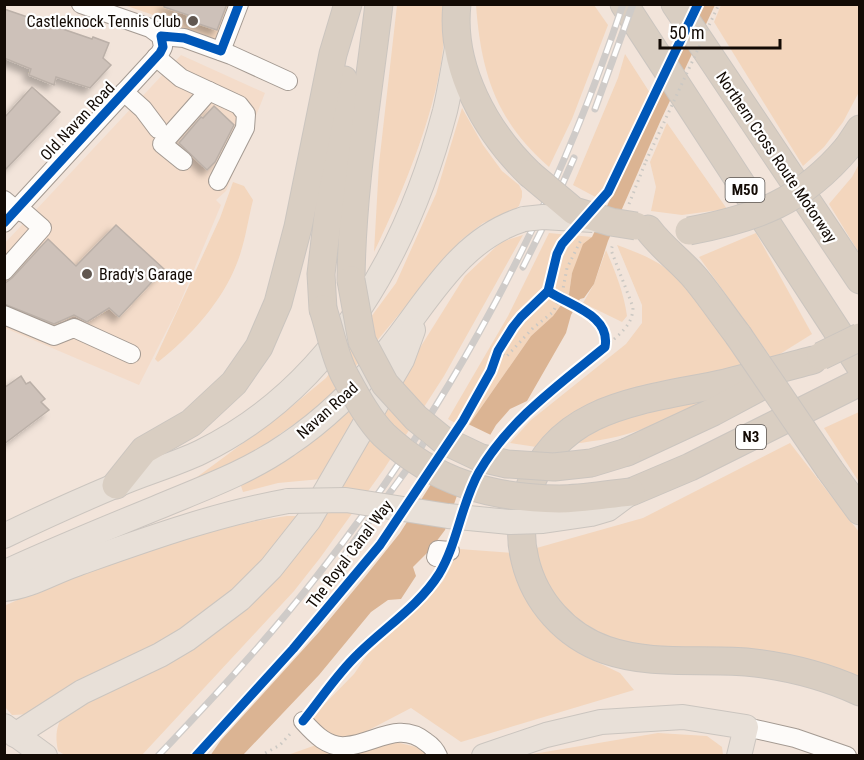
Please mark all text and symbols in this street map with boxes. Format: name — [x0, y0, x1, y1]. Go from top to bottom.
place label: Castleknock Tennis Club — [27, 12, 181, 31]
scale bar — [660, 12, 780, 50]
marker: Castleknock Tennis Club — [186, 14, 200, 28]
text: 50 m — [669, 22, 704, 43]
street label: Northern Cross Route Motorway — [712, 68, 841, 247]
street label: Old Navan Road — [36, 78, 119, 164]
road number: M50 — [726, 178, 764, 202]
place label: Brady's Garage — [99, 265, 193, 284]
marker: Brady's Garage — [80, 267, 94, 281]
street label: Navan Road — [293, 378, 362, 443]
road number: N3 — [736, 425, 766, 449]
street label: The Royal Canal Way — [302, 496, 397, 612]

